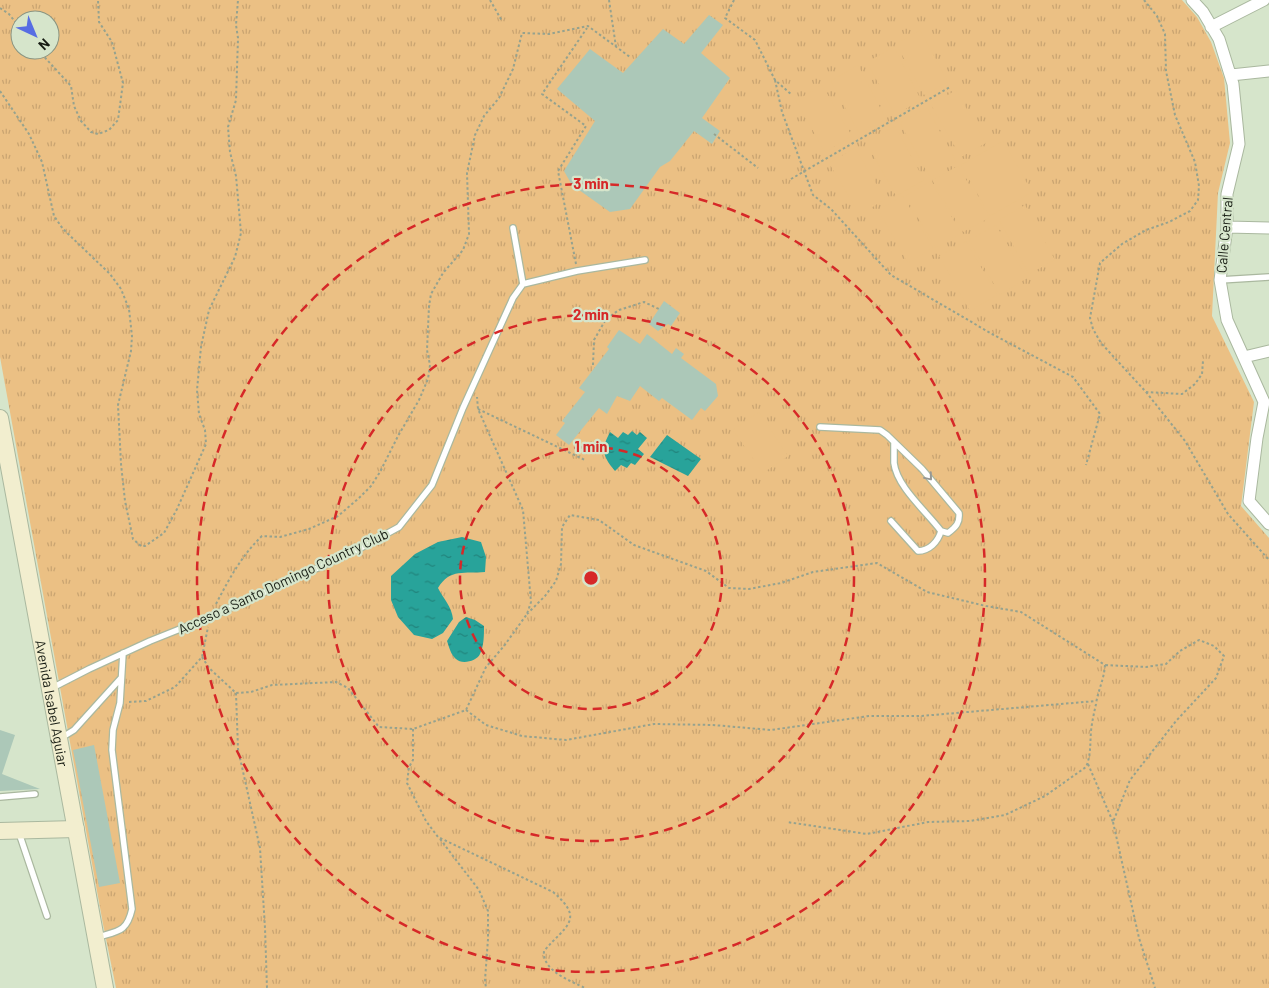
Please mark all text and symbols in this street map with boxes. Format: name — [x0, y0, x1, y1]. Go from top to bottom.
north arrow — [10, 10, 60, 60]
text: N — [35, 35, 54, 54]
text: 3 min — [573, 174, 609, 192]
street label: Calle Central — [1212, 196, 1236, 274]
text: 2 min — [573, 305, 609, 323]
text: 1 min — [575, 437, 607, 455]
one-way arrow — [923, 471, 931, 480]
street label: Acceso a Santo Domingo Country Club — [175, 525, 391, 637]
centre of rings — [582, 569, 600, 587]
street label: Avenida Isabel Aguiar — [33, 639, 73, 768]

